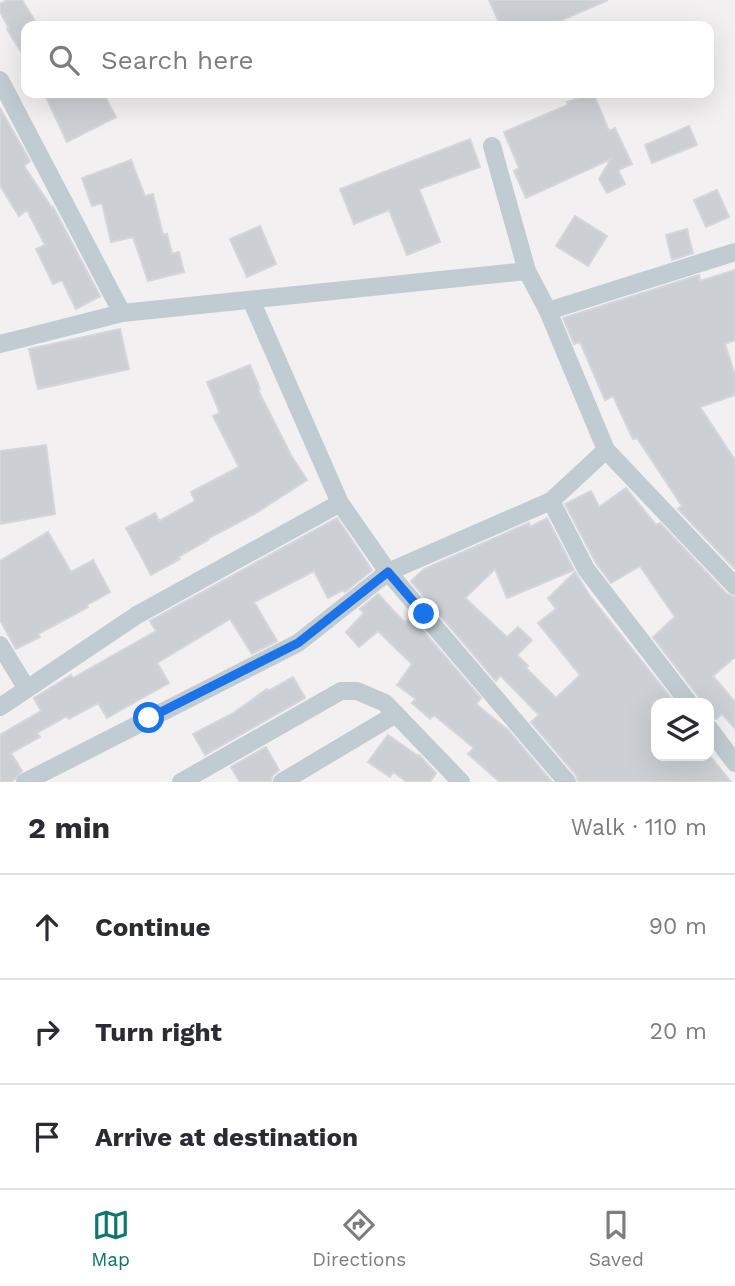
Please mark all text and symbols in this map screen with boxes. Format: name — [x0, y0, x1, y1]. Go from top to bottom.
search box — [21, 21, 714, 98]
icon: search — [45, 41, 83, 79]
text: Search here — [101, 45, 253, 75]
route end — [408, 598, 439, 629]
map controls — [651, 698, 714, 761]
button: layers — [651, 698, 714, 761]
route start — [133, 702, 164, 733]
text: 2 min — [28, 810, 110, 845]
text: Walk · 110 m — [571, 814, 707, 841]
icon: ahead — [28, 908, 66, 946]
text: Continue — [95, 912, 211, 942]
text: 90 m — [649, 913, 707, 940]
icon: right — [28, 1013, 66, 1051]
text: Turn right — [95, 1017, 222, 1047]
text: 20 m — [650, 1018, 707, 1045]
icon: arrive — [28, 1118, 66, 1156]
text: Arrive at destination — [95, 1122, 358, 1152]
tab: Map — [91, 1206, 130, 1271]
tab: Directions — [312, 1206, 406, 1271]
tab: Saved — [589, 1206, 644, 1271]

